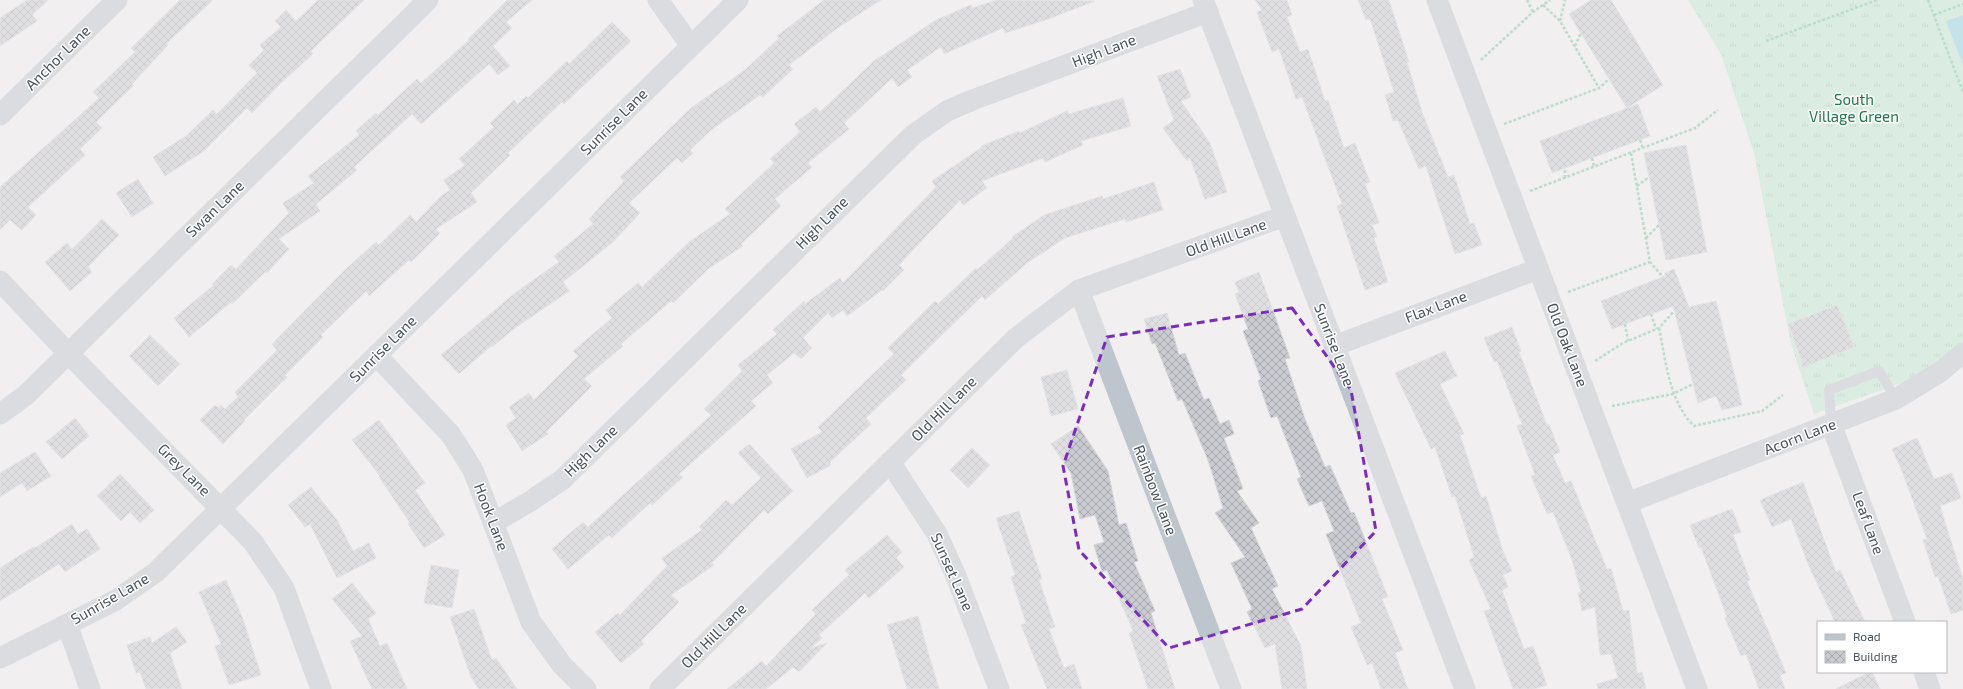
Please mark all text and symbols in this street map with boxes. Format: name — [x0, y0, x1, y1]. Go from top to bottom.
street label: Anchor Lane — [21, 21, 93, 93]
street label: High Lane — [1069, 30, 1138, 70]
street label: Sunrise Lane — [576, 84, 650, 158]
park label: South Village Green — [1809, 90, 1899, 125]
street label: Swan Lane — [182, 176, 247, 240]
street label: High Lane — [791, 192, 851, 252]
street label: Old Hill Lane — [1183, 214, 1269, 260]
street label: Flax Lane — [1402, 286, 1469, 326]
street label: Old Oak Lane — [1544, 300, 1592, 389]
street label: Sunrise Lane — [1311, 301, 1359, 389]
street label: Sunrise Lane — [345, 311, 419, 385]
street label: Old Hill Lane — [907, 372, 980, 445]
street label: Acorn Lane — [1761, 414, 1838, 458]
street label: High Lane — [560, 421, 621, 480]
street label: Grey Lane — [155, 439, 215, 499]
street label: Rainbow Lane — [1130, 442, 1181, 537]
street label: Hook Lane — [471, 480, 513, 553]
street label: Leaf Lane — [1849, 489, 1889, 556]
street label: Sunset Lane — [928, 530, 978, 613]
street label: Sunrise Lane — [67, 569, 152, 628]
street label: Old Hill Lane — [677, 599, 750, 672]
legend — [1817, 621, 1947, 673]
text: Road — [1853, 629, 1881, 643]
text: Building — [1853, 649, 1898, 663]

